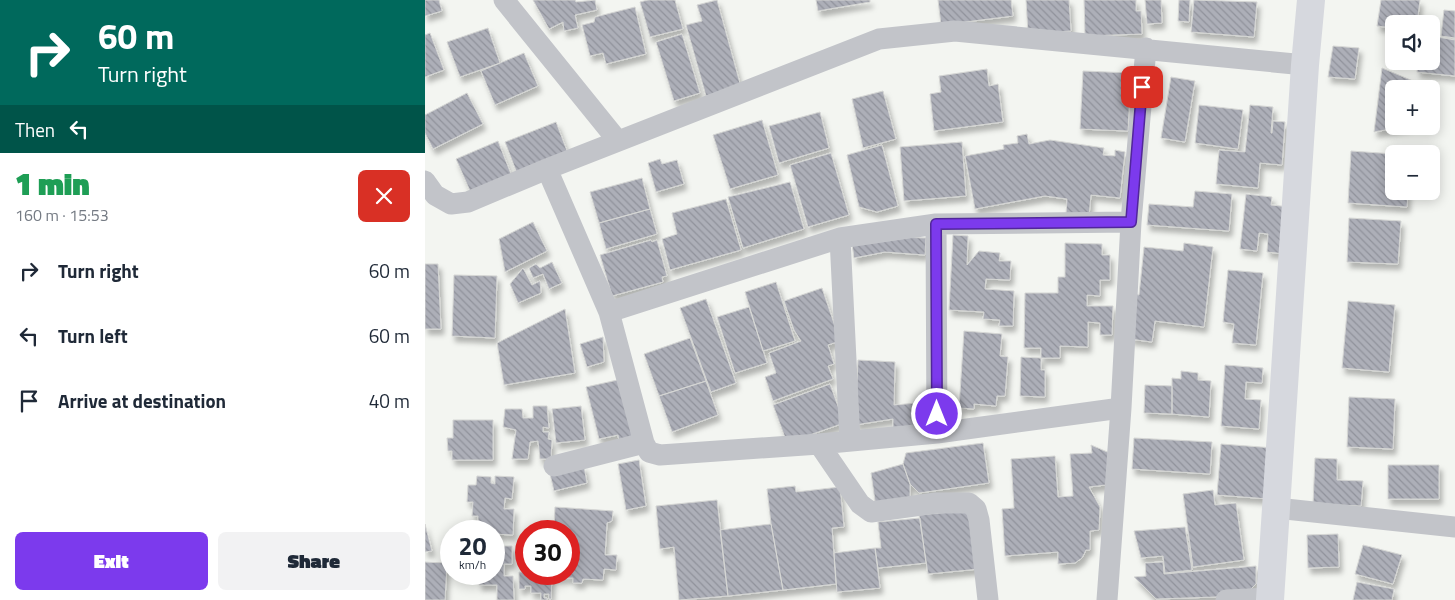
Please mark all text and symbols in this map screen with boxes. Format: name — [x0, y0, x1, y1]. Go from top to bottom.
text: 60 m — [98, 9, 174, 63]
map controls — [1385, 15, 1440, 200]
button: sound — [1385, 15, 1440, 70]
icon: right — [15, 20, 80, 85]
text: Turn right — [98, 57, 187, 91]
pin — [1121, 66, 1163, 108]
icon: arrive — [1128, 73, 1156, 101]
button: + — [1385, 80, 1440, 135]
text: Then — [15, 115, 55, 144]
icon: left — [65, 115, 93, 143]
button: − — [1385, 145, 1440, 200]
text: 1 min — [15, 161, 90, 207]
button: close — [358, 170, 410, 222]
text: 160 m · 15:53 — [15, 203, 109, 227]
text: Turn right — [58, 256, 139, 285]
text: 60 m — [369, 256, 410, 285]
icon: right — [15, 257, 43, 285]
text: Turn left — [58, 321, 128, 350]
text: 60 m — [369, 321, 410, 350]
icon: left — [15, 322, 43, 350]
text: Arrive at destination — [58, 386, 226, 415]
text: 40 m — [369, 386, 410, 415]
icon: arrive — [15, 387, 43, 415]
position arrow — [910, 387, 962, 439]
speed limit sign: 30 — [515, 520, 580, 585]
text: 20 — [458, 527, 487, 565]
button: Exit — [15, 532, 208, 590]
button: Share — [218, 532, 410, 590]
text: km/h — [459, 555, 486, 574]

